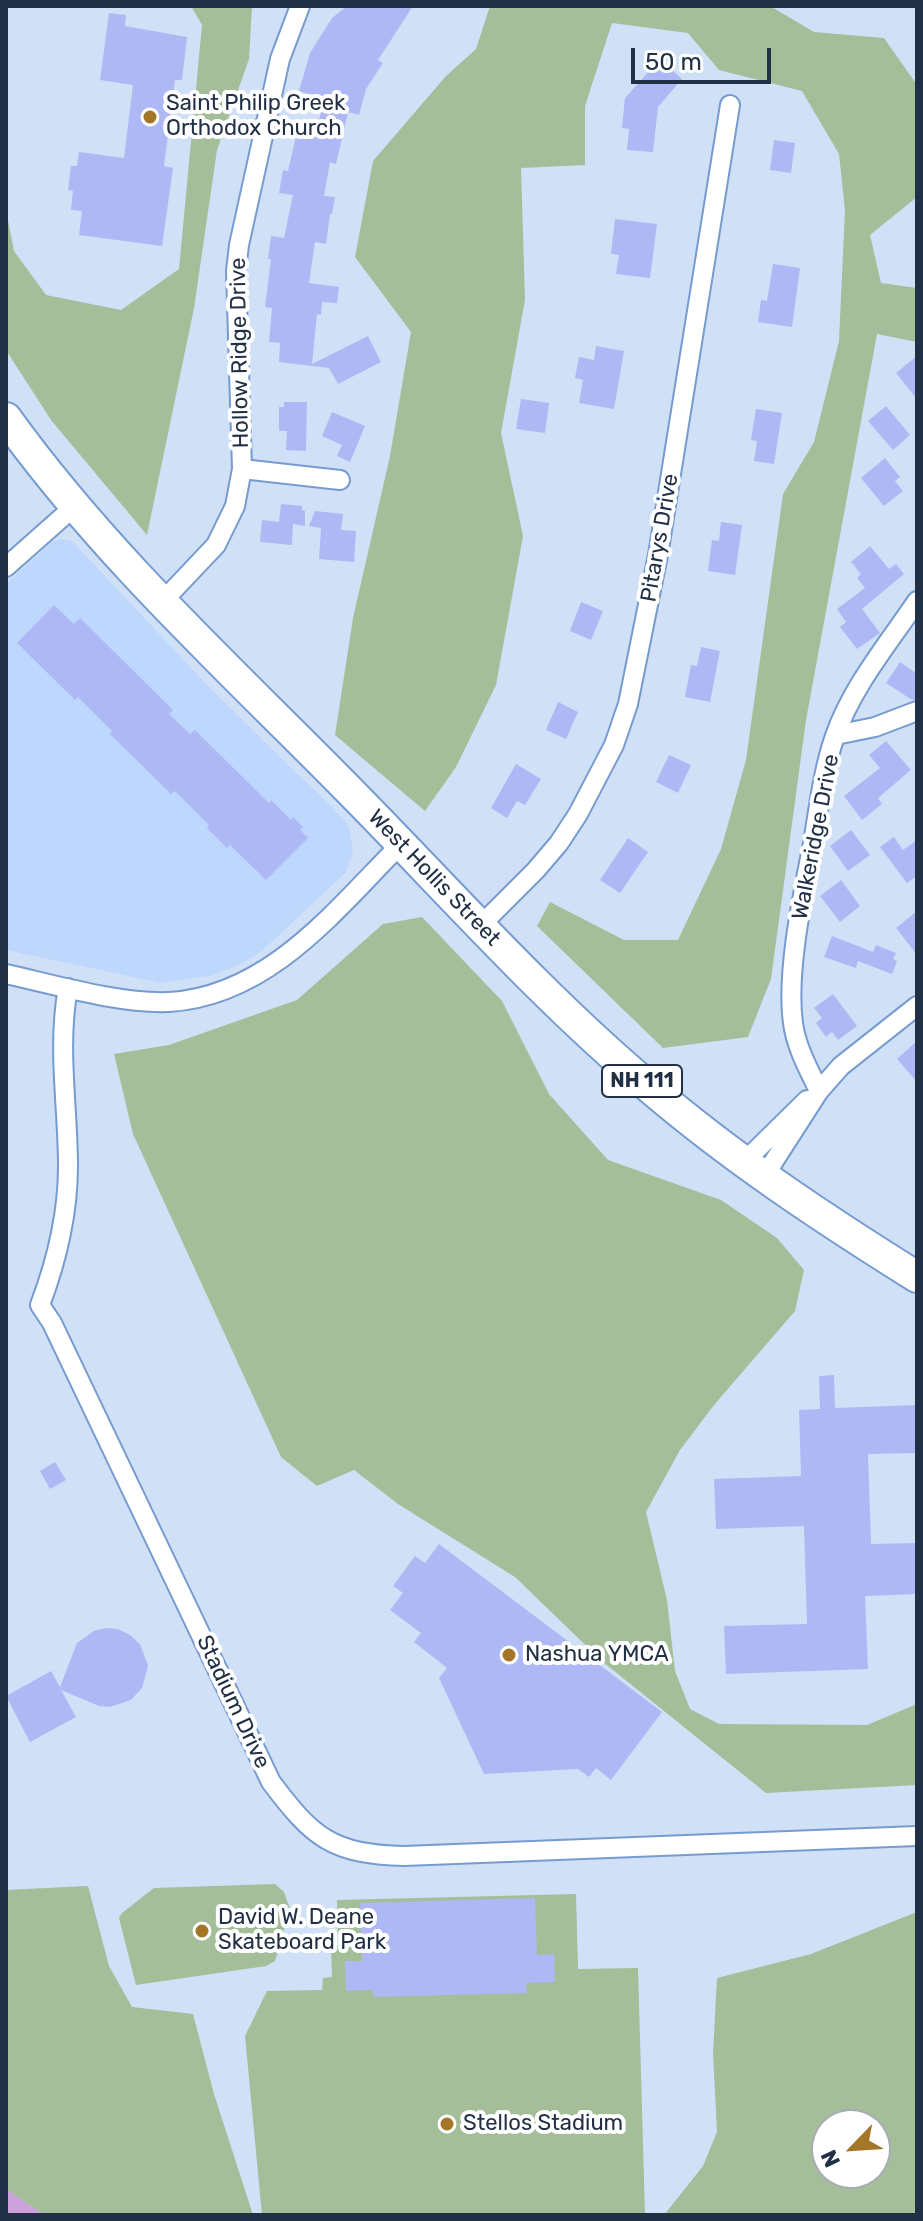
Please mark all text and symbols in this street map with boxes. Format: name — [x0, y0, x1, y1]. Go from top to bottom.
scale bar — [635, 32, 775, 82]
text: 50 m — [645, 48, 702, 76]
place label: Saint Philip Greek Orthodox Church — [166, 91, 345, 142]
marker: Saint Philip Greek Orthodox Church — [141, 108, 159, 126]
street label: Hollow Ridge Drive — [225, 257, 255, 449]
street label: Pitarys Drive — [636, 472, 684, 604]
street label: Walkeridge Drive — [787, 752, 845, 922]
street label: West Hollis Street — [362, 804, 506, 952]
road number: NH 111 — [602, 1065, 682, 1097]
street label: Stadium Drive — [191, 1631, 275, 1773]
place label: Nashua YMCA — [525, 1642, 669, 1668]
marker: Nashua YMCA — [500, 1646, 518, 1664]
place label: David W. Deane Skateboard Park — [218, 1905, 386, 1956]
marker: David W. Deane Skateboard Park — [193, 1922, 211, 1940]
north arrow — [811, 2109, 891, 2189]
place label: Stellos Stadium — [463, 2111, 623, 2137]
marker: Stellos Stadium — [438, 2115, 456, 2133]
text: N — [815, 2146, 846, 2171]

